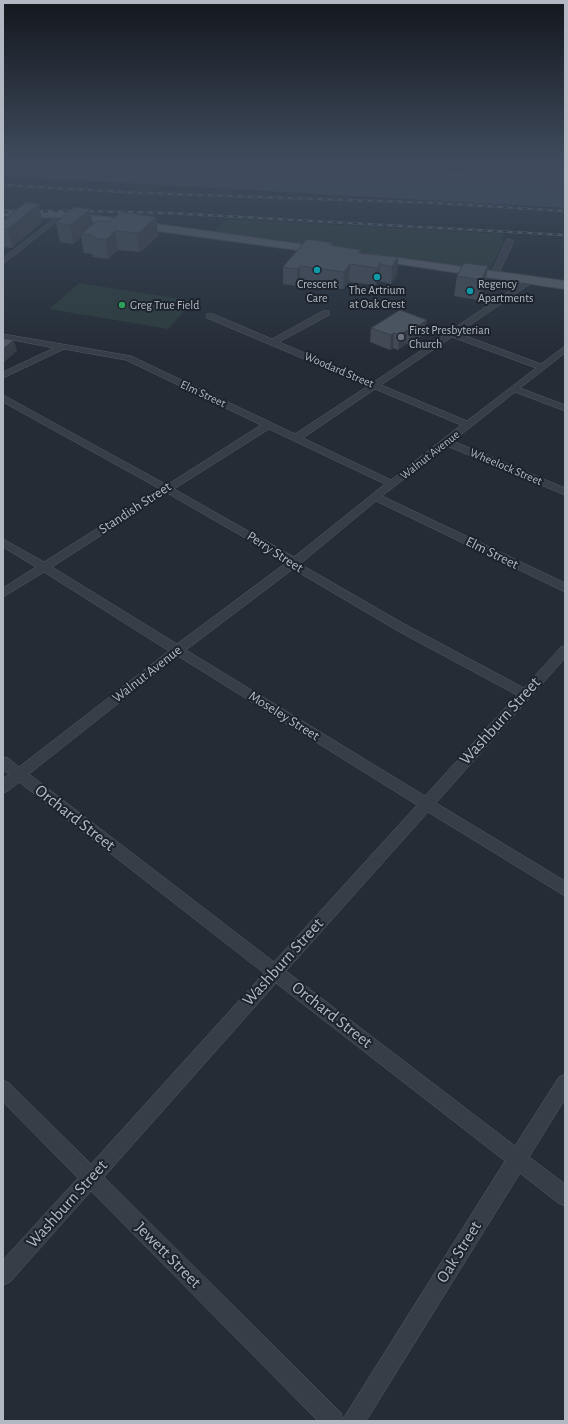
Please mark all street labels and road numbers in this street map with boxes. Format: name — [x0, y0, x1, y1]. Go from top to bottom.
street label: Woodard Street — [302, 349, 376, 391]
street label: Elm Street — [178, 377, 228, 411]
street label: Walnut Avenue — [397, 427, 463, 483]
street label: Wheelock Street — [468, 445, 544, 489]
street label: Standish Street — [96, 478, 174, 538]
street label: Perry Street — [244, 528, 306, 576]
street label: Elm Street — [463, 533, 521, 573]
street label: Walnut Avenue — [109, 642, 185, 706]
street label: Washburn Street — [455, 673, 545, 769]
street label: Moseley Street — [245, 688, 323, 744]
street label: Orchard Street — [31, 780, 119, 856]
street label: Washburn Street — [238, 914, 328, 1010]
street label: Orchard Street — [288, 977, 376, 1053]
street label: Washburn Street — [22, 1156, 112, 1252]
street label: Oak Street — [432, 1217, 486, 1287]
street label: Jewett Street — [131, 1218, 205, 1292]

